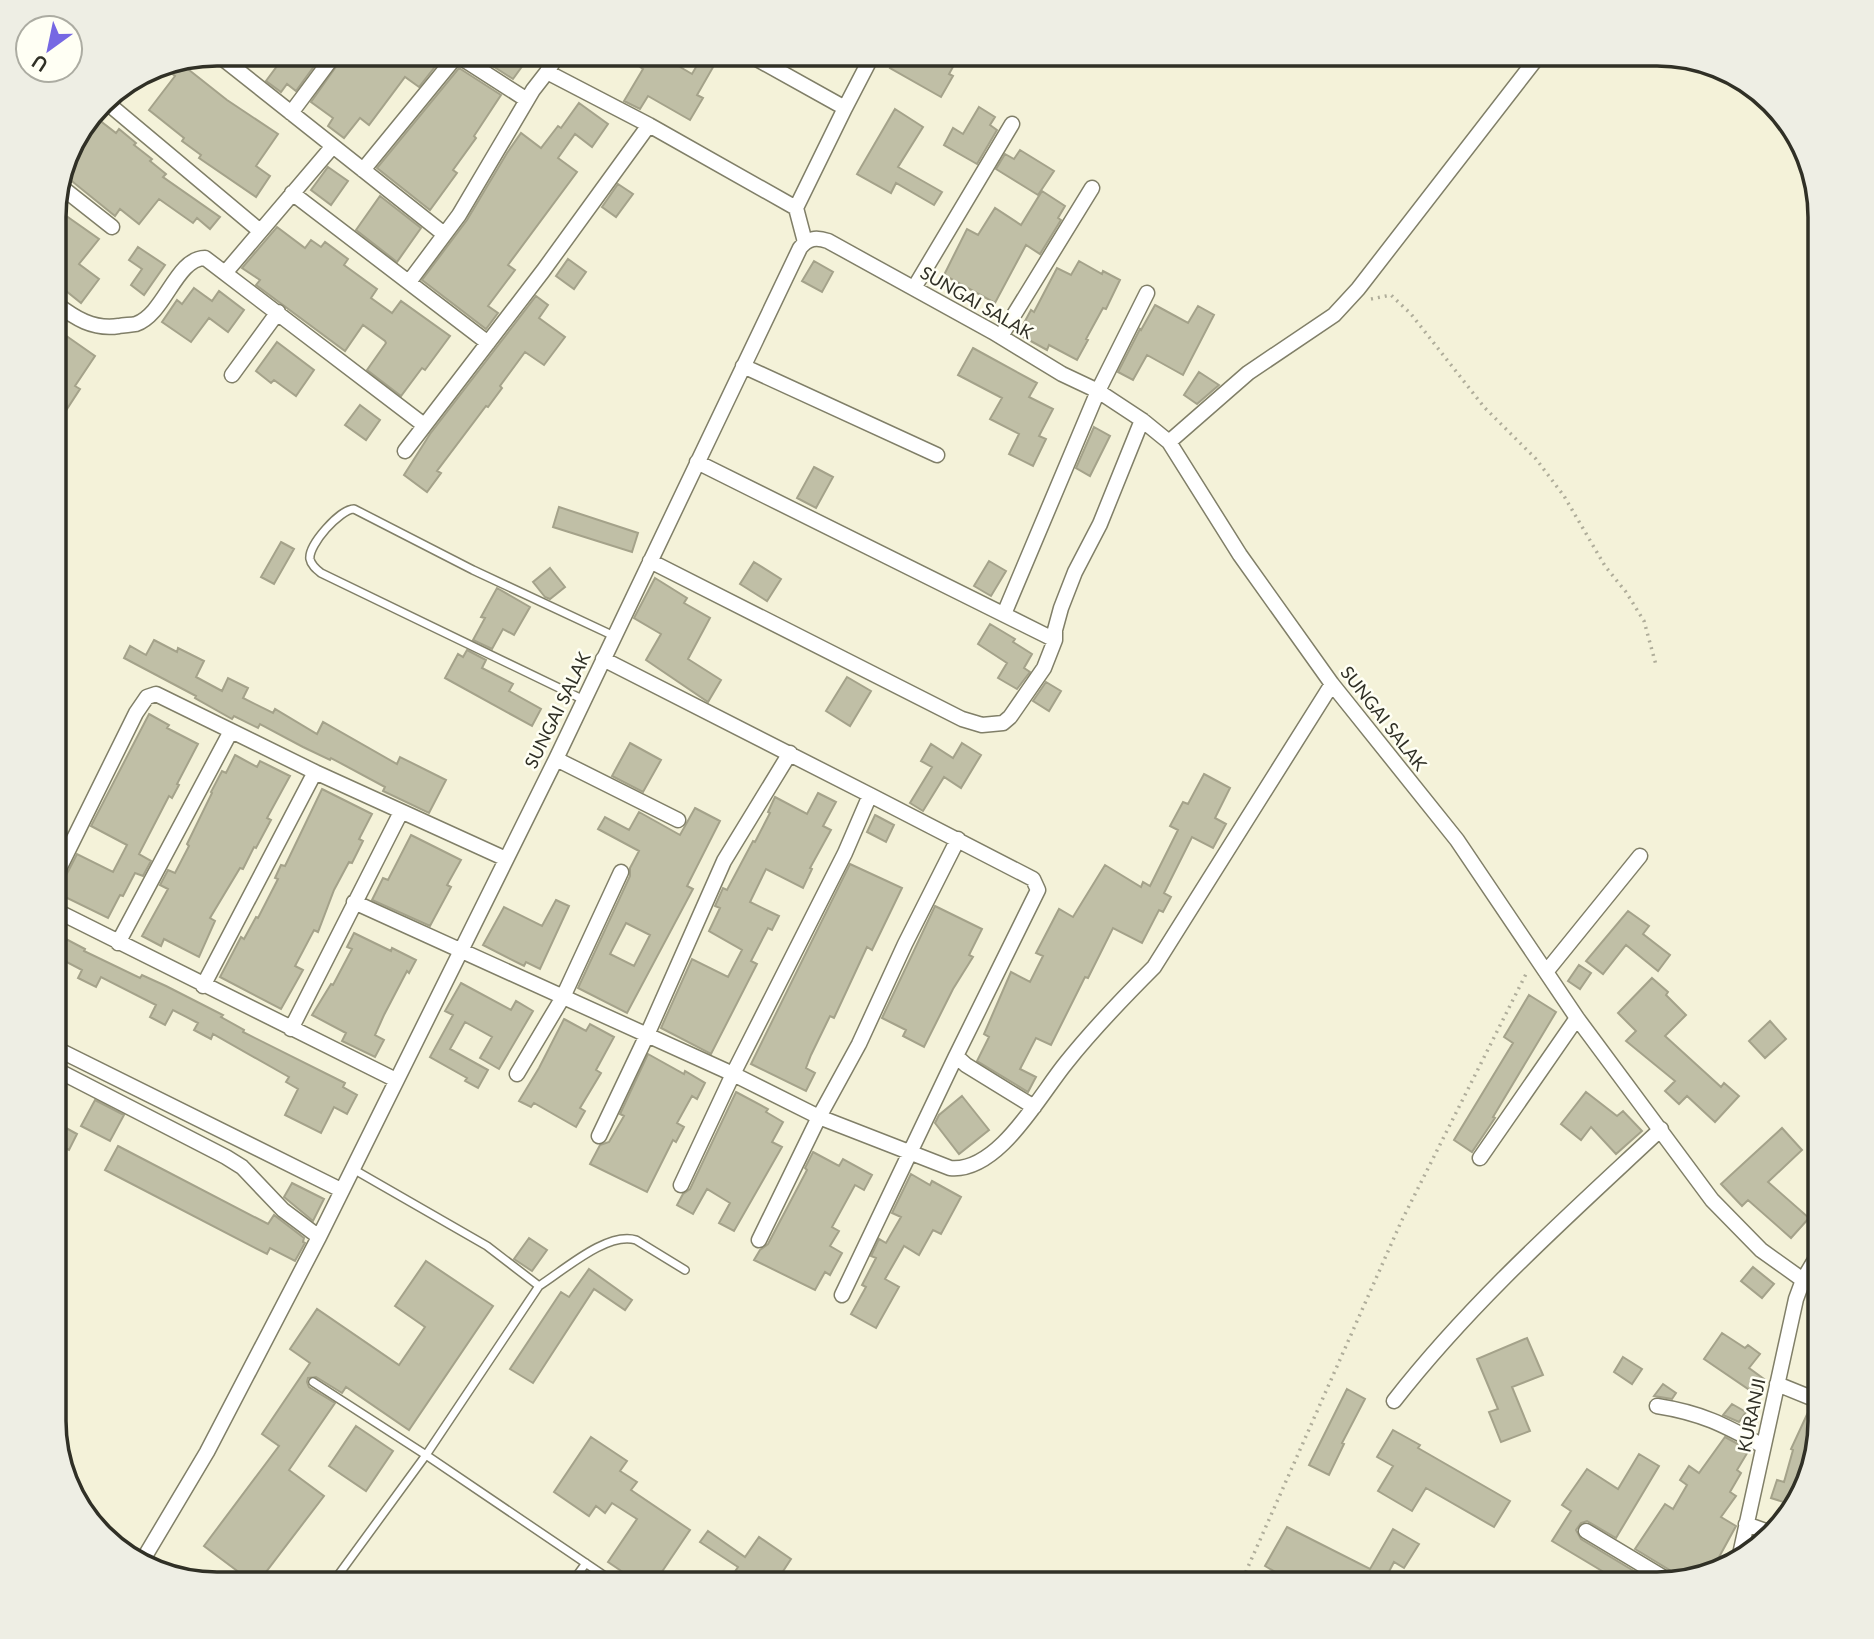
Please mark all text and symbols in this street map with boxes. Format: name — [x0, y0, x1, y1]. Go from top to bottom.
north arrow — [14, 14, 84, 84]
text: U — [27, 50, 52, 77]
street label: SUNGAI SALAK — [917, 261, 1037, 343]
street label: SUNGAI SALAK — [519, 648, 595, 772]
street label: SUNGAI SALAK — [1336, 661, 1432, 775]
street label: KURANJI — [1732, 1376, 1770, 1454]

